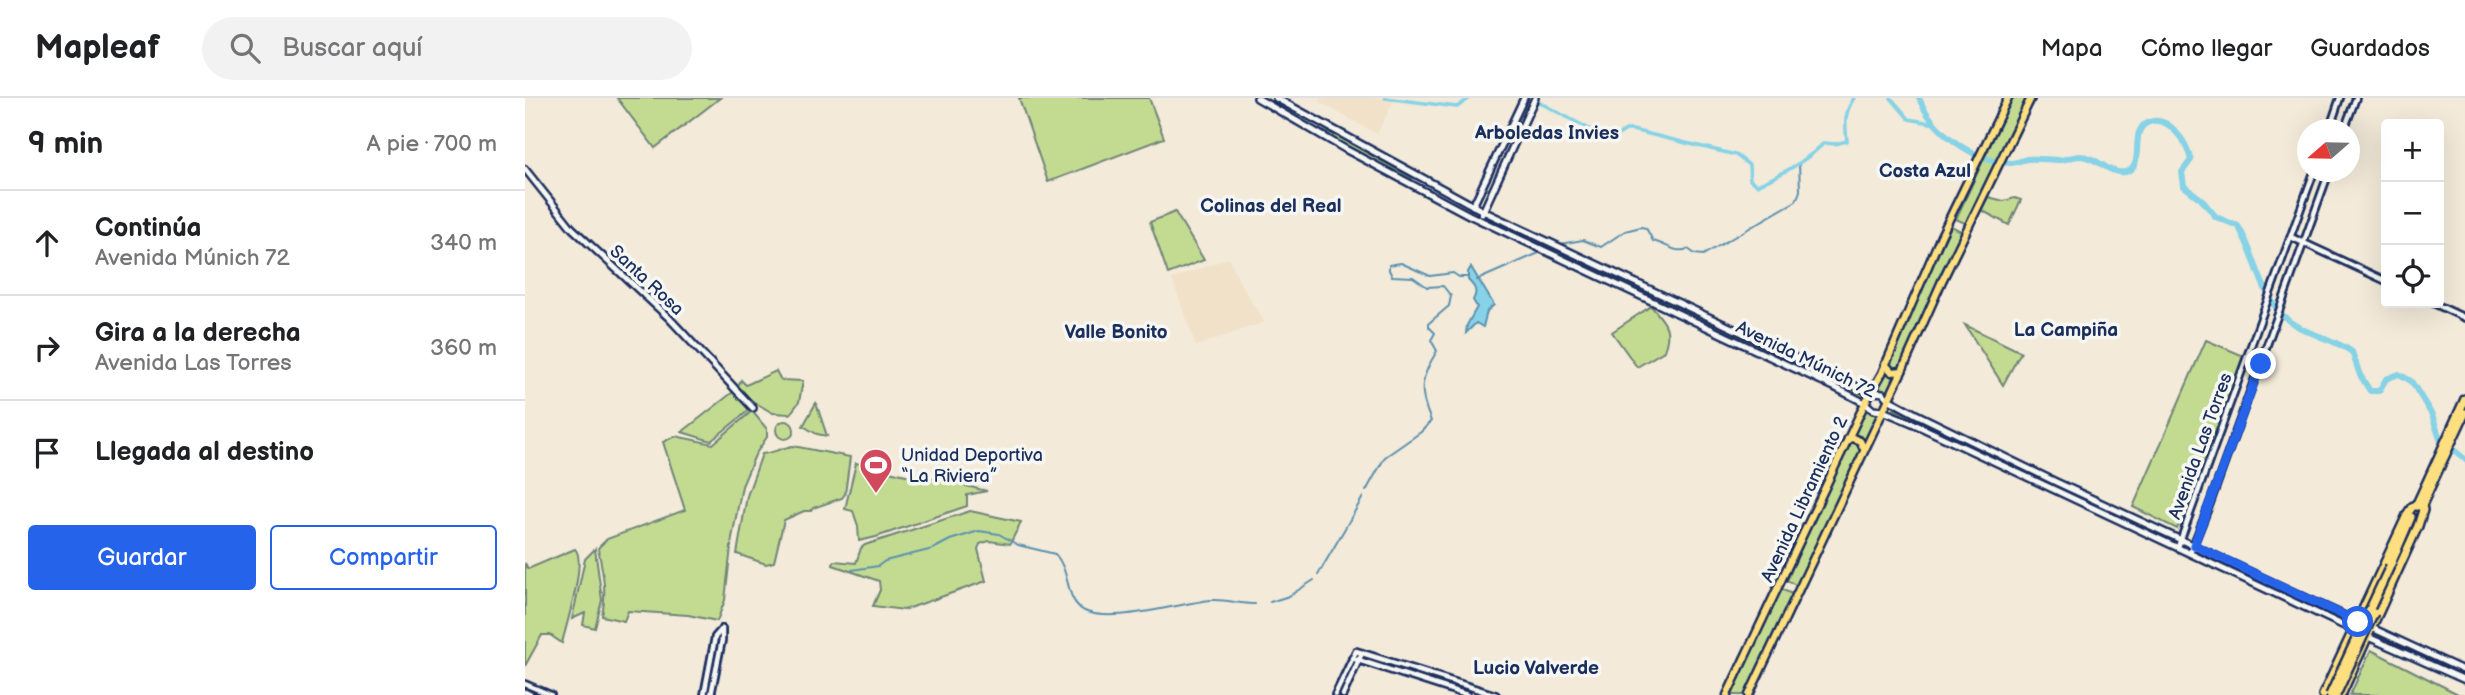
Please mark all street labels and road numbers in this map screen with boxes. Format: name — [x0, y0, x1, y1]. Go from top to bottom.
street label: Santa Rosa — [605, 241, 688, 320]
street label: Avenida Múnich 72 — [1733, 317, 1879, 402]
street label: Avenida Las Torres — [2164, 370, 2237, 522]
street label: Avenida Libramiento 2 — [1757, 412, 1852, 586]

